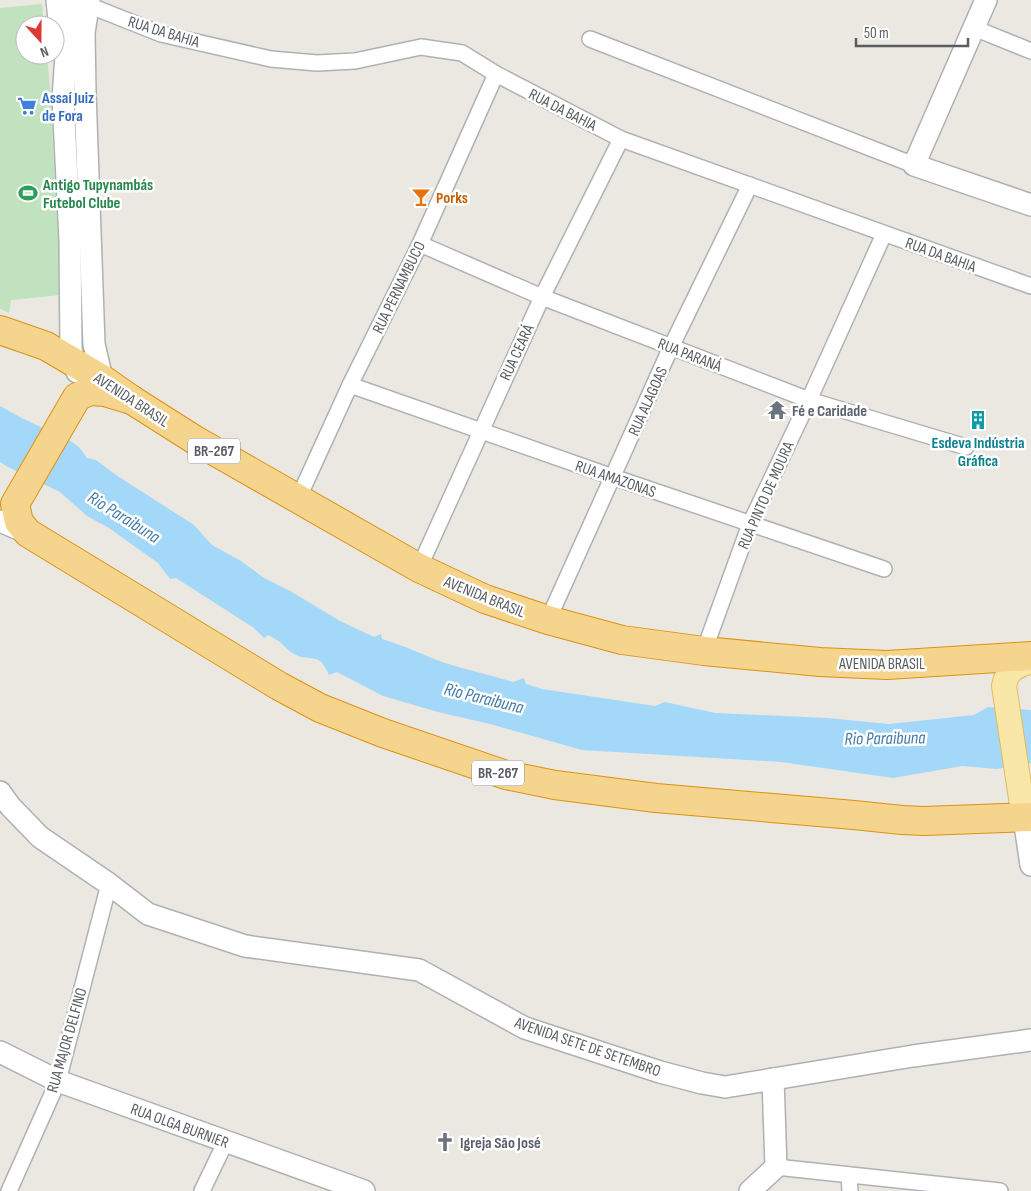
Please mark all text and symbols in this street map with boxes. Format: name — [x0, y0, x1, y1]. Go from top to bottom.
street label: RUA DA BAHIA — [126, 13, 202, 52]
north arrow — [15, 15, 65, 65]
scale bar — [856, 15, 968, 47]
text: 50 m — [864, 24, 889, 43]
text: N — [38, 42, 51, 61]
street label: RUA DA BAHIA — [525, 85, 600, 136]
place label: Assaí Juiz de Fora — [41, 89, 94, 126]
supermarket icon: Assaí Juiz de Fora — [16, 95, 38, 117]
place label: Antigo Tupynambás Futebol Clube — [42, 176, 153, 213]
sports icon: Antigo Tupynambás Futebol Clube — [17, 182, 39, 204]
bar icon: Porks — [410, 186, 432, 208]
place label: Porks — [436, 189, 468, 208]
street label: RUA DA BAHIA — [903, 234, 979, 277]
street label: RUA PERNAMBUCO — [369, 238, 430, 337]
street label: RUA CEARÁ — [496, 321, 539, 384]
street label: RUA PARANÁ — [655, 335, 724, 376]
street label: RUA ALAGOAS — [625, 364, 672, 439]
street label: AVENIDA BRASIL — [89, 368, 172, 432]
temple icon: Fé e Caridade — [766, 399, 788, 421]
place label: Fé e Caridade — [792, 402, 867, 421]
building icon: Esdeva Indústria Gráfica — [967, 409, 989, 431]
place label: Esdeva Indústria Gráfica — [931, 434, 1025, 471]
road number: BR-267 — [188, 438, 240, 464]
street label: RUA PINTO DE MOURA — [734, 439, 799, 552]
street label: RUA AMAZONAS — [573, 457, 658, 502]
water label: Rio Paraibuna — [84, 487, 164, 548]
street label: AVENIDA BRASIL — [440, 572, 528, 622]
street label: AVENIDA BRASIL — [838, 655, 925, 674]
water label: Rio Paraibuna — [442, 678, 526, 719]
water label: Rio Paraibuna — [844, 727, 926, 750]
road number: BR-267 — [472, 760, 524, 786]
street label: RUA MAJOR DELFINO — [43, 986, 92, 1095]
street label: AVENIDA SETE DE SETEMBRO — [511, 1013, 663, 1081]
street label: RUA OLGA BURNIER — [128, 1100, 231, 1153]
church icon: Igreja São José — [434, 1131, 456, 1153]
place label: Igreja São José — [460, 1134, 541, 1153]

